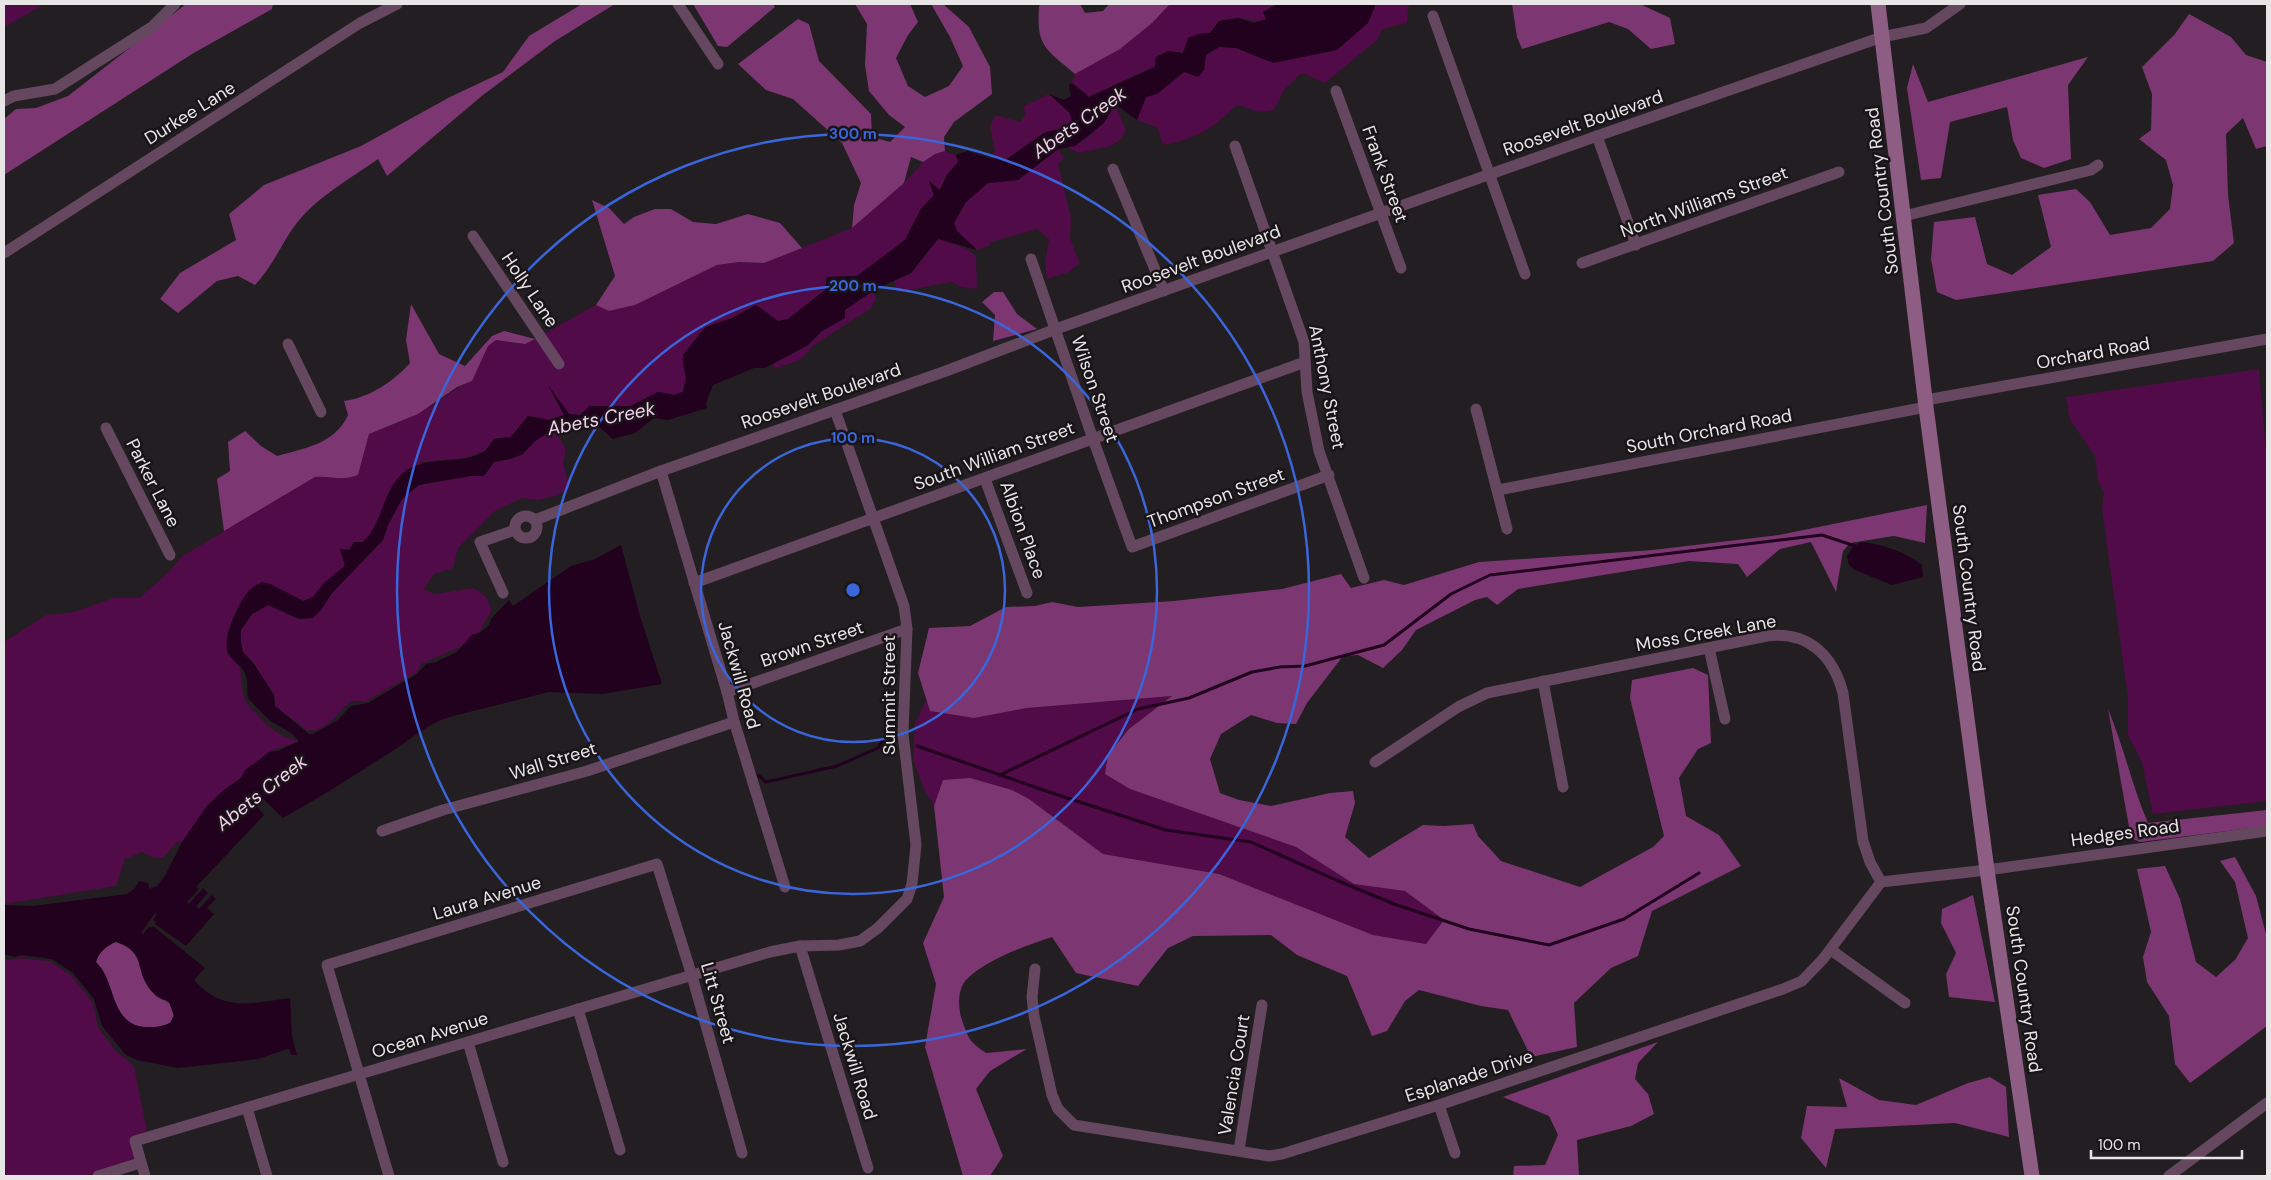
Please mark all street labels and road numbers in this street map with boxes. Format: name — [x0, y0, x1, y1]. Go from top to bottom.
street label: Durkee Lane — [140, 76, 240, 150]
street label: Roosevelt Boulevard — [1500, 84, 1666, 162]
street label: South Country Road — [1860, 106, 1904, 276]
street label: Frank Street — [1356, 122, 1414, 226]
street label: North Williams Street — [1617, 161, 1791, 243]
street label: Roosevelt Boulevard — [1118, 219, 1284, 299]
street label: Holly Lane — [496, 248, 564, 332]
street label: Anthony Street — [1303, 323, 1351, 451]
street label: Orchard Road — [2034, 331, 2152, 375]
street label: Wilson Street — [1065, 332, 1125, 446]
street label: Roosevelt Boulevard — [738, 357, 904, 435]
street label: South Orchard Road — [1624, 403, 1794, 459]
street label: South William Street — [910, 416, 1078, 496]
street label: Parker Lane — [120, 435, 186, 531]
street label: Thompson Street — [1144, 462, 1288, 534]
street label: Albion Place — [994, 478, 1052, 582]
street label: South Country Road — [1947, 503, 1991, 673]
street label: Moss Creek Lane — [1634, 609, 1778, 657]
street label: Brown Street — [757, 615, 867, 673]
street label: Jackwill Road — [712, 618, 766, 732]
street label: Summit Street — [877, 635, 901, 755]
street label: Wall Street — [506, 736, 600, 786]
street label: Hedges Road — [2069, 814, 2181, 852]
street label: Laura Avenue — [430, 870, 544, 926]
street label: South Country Road — [2000, 904, 2048, 1074]
street label: Litt Street — [695, 959, 741, 1047]
street label: Ocean Avenue — [369, 1006, 491, 1064]
street label: Jackwill Road — [827, 1009, 883, 1123]
street label: Valencia Court — [1213, 1013, 1255, 1137]
street label: Esplanade Drive — [1402, 1044, 1536, 1108]

